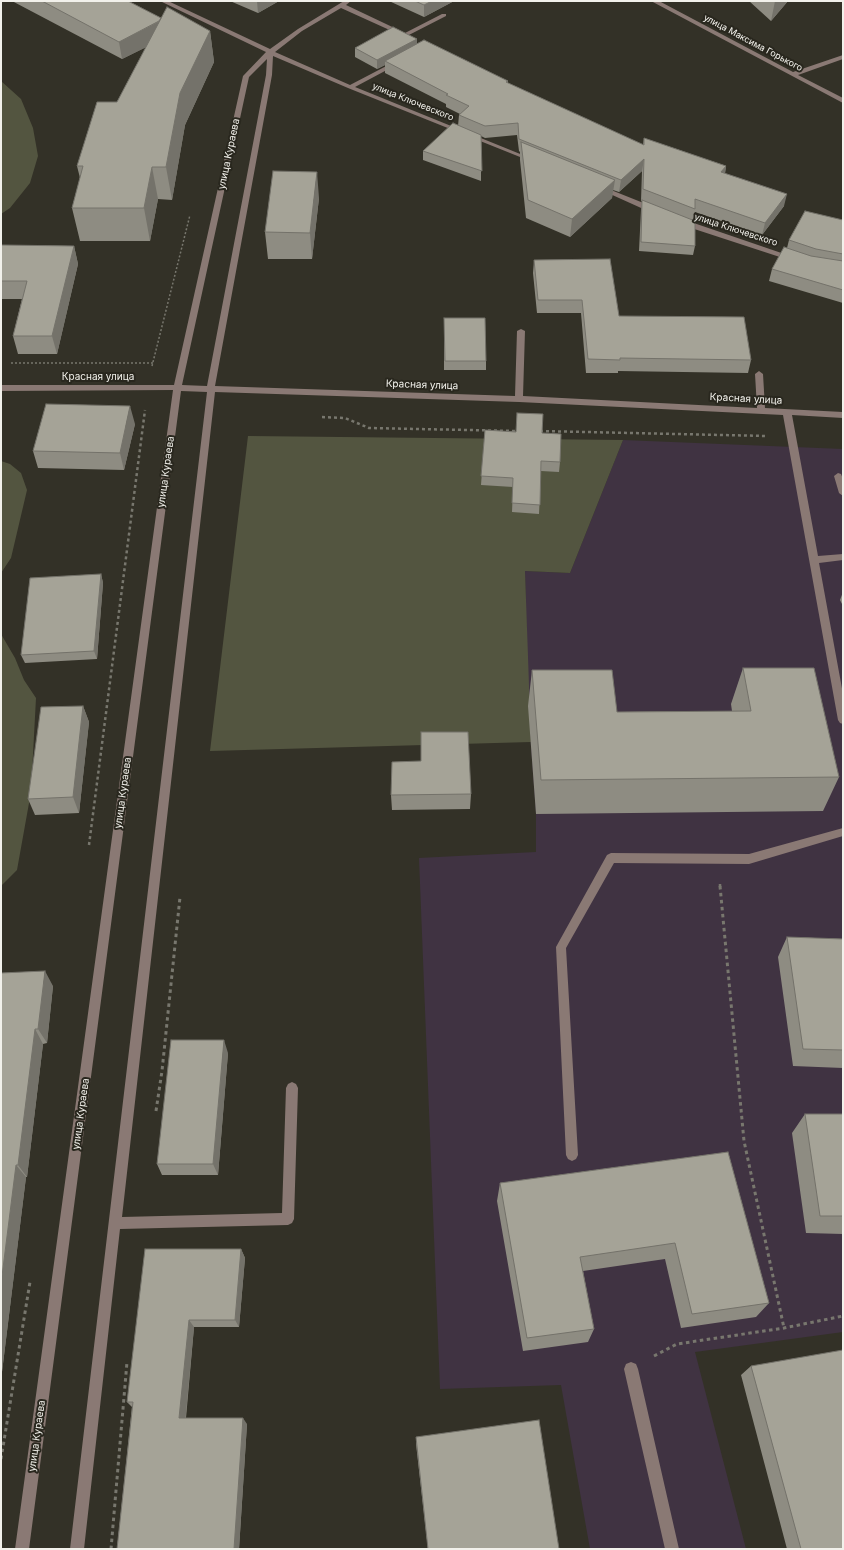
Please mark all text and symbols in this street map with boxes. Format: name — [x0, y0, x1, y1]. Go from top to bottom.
street label: улица Максима Горького — [702, 12, 804, 74]
street label: улица Ключевского — [371, 81, 455, 123]
street label: улица Кураева — [216, 117, 242, 191]
street label: улица Ключевского — [693, 211, 779, 249]
street label: Красная улица — [62, 371, 134, 383]
street label: Красная улица — [386, 378, 458, 392]
street label: Красная улица — [709, 391, 783, 407]
street label: улица Кураева — [155, 435, 177, 509]
street label: улица Кураева — [112, 756, 134, 830]
street label: улица Кураева — [70, 1077, 92, 1151]
street label: улица Кураева — [26, 1399, 48, 1473]

